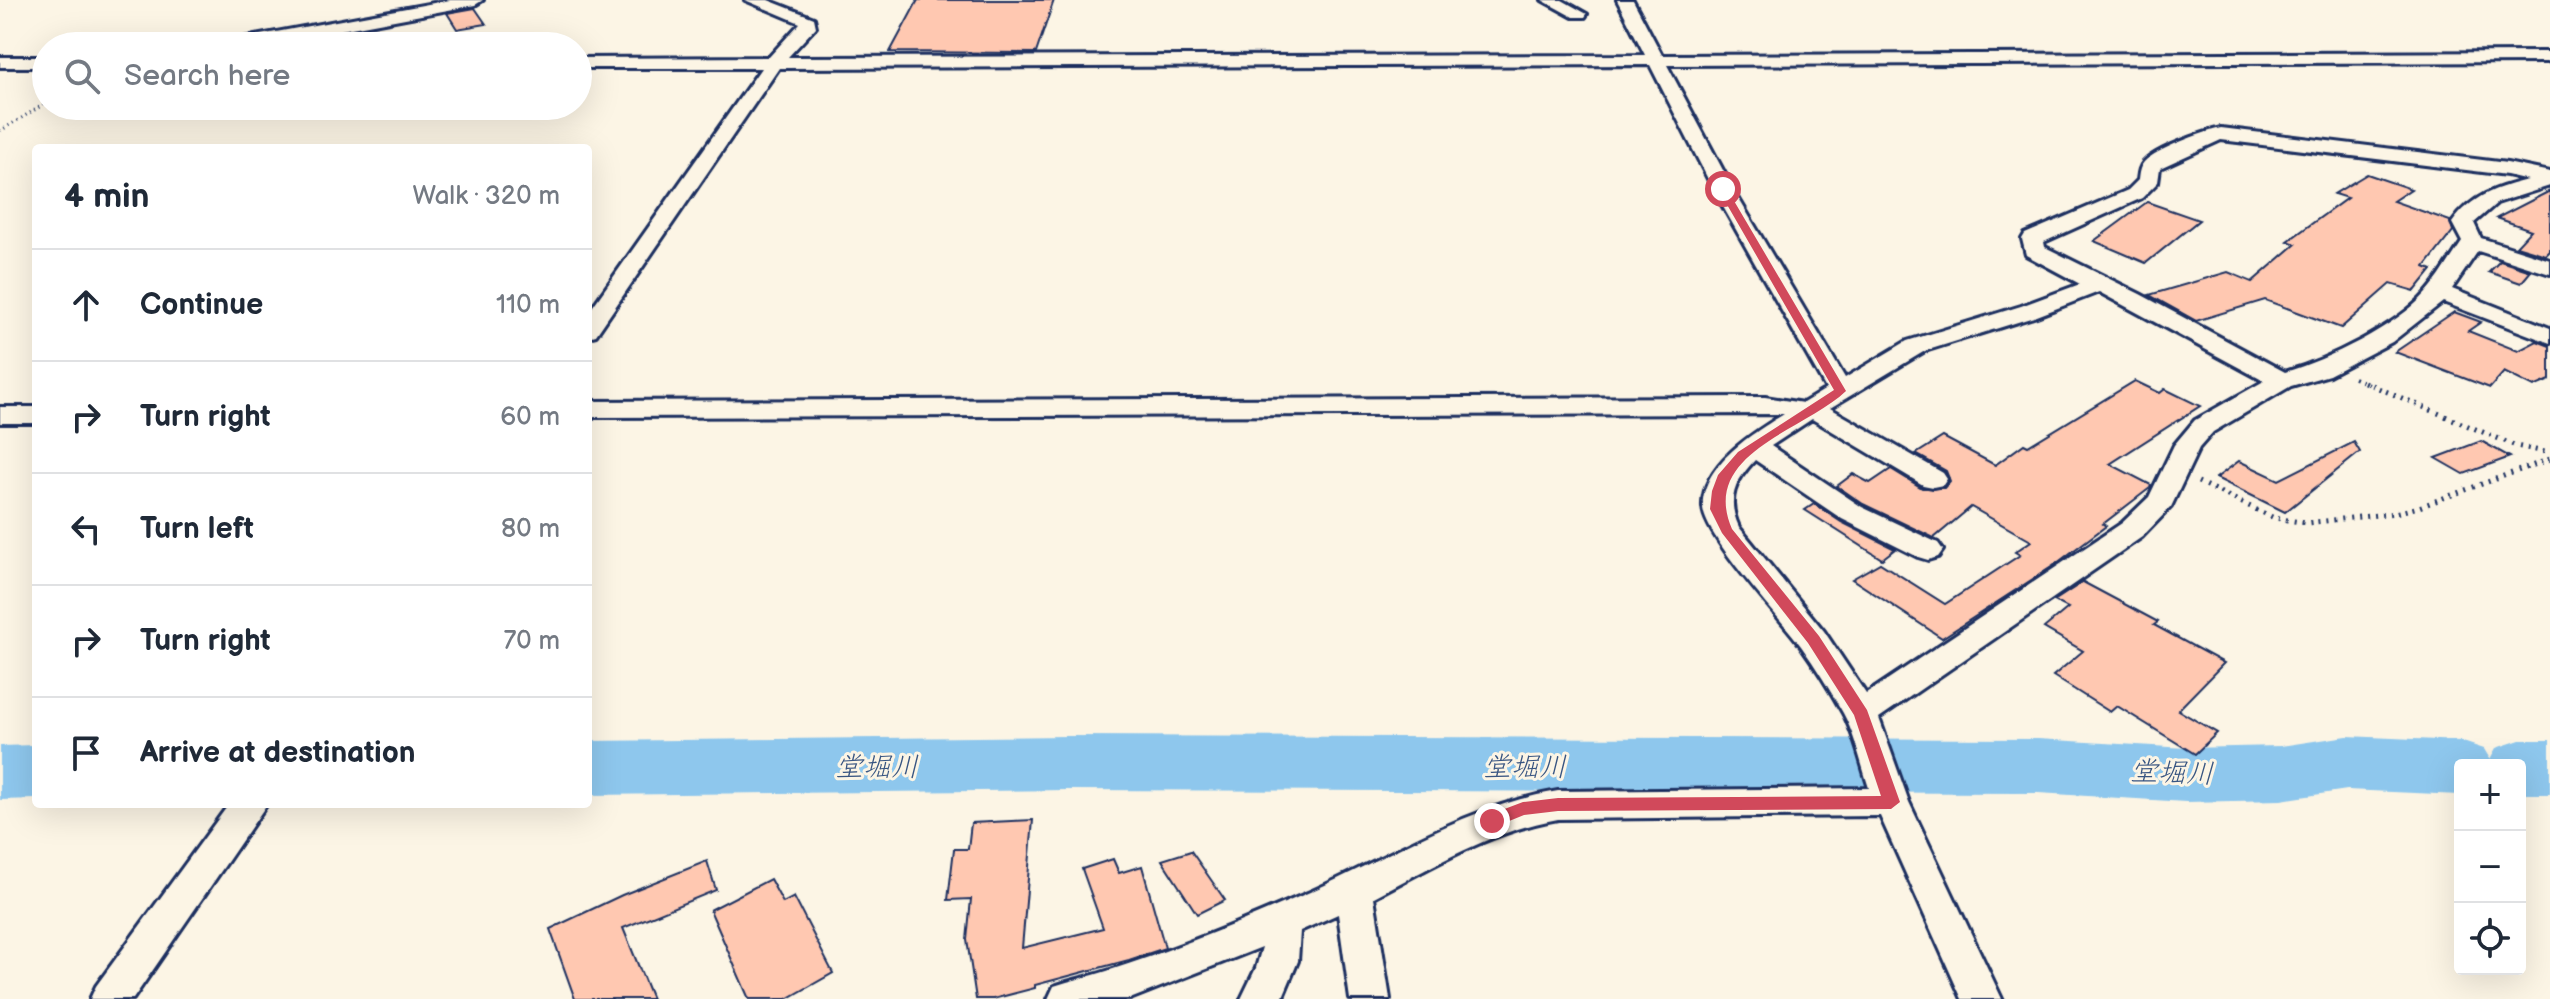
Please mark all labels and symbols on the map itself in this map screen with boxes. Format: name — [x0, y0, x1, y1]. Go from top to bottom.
route start — [1705, 171, 1741, 207]
water label: 堂堀川 — [835, 751, 919, 784]
water label: 堂堀川 — [1483, 751, 1567, 784]
water label: 堂堀川 — [2129, 755, 2215, 791]
route end — [1474, 803, 1510, 839]

